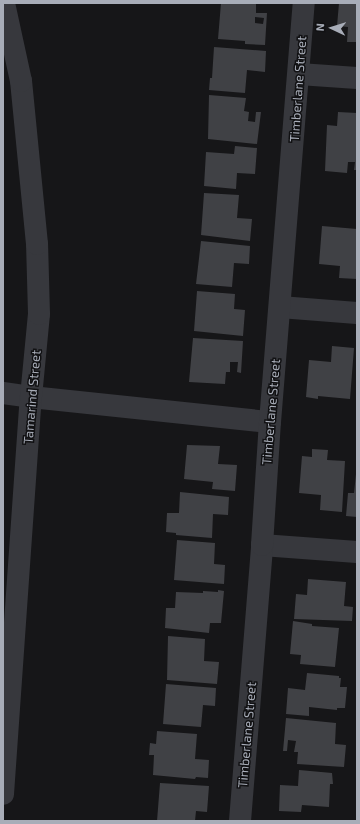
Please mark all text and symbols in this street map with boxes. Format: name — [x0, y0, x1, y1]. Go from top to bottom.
north arrow — [312, 8, 352, 48]
text: N — [313, 23, 326, 32]
street label: Timberlane Street — [287, 35, 309, 143]
street label: Tamarind Street — [20, 349, 44, 445]
street label: Timberlane Street — [259, 358, 283, 466]
street label: Timberlane Street — [235, 681, 259, 789]

